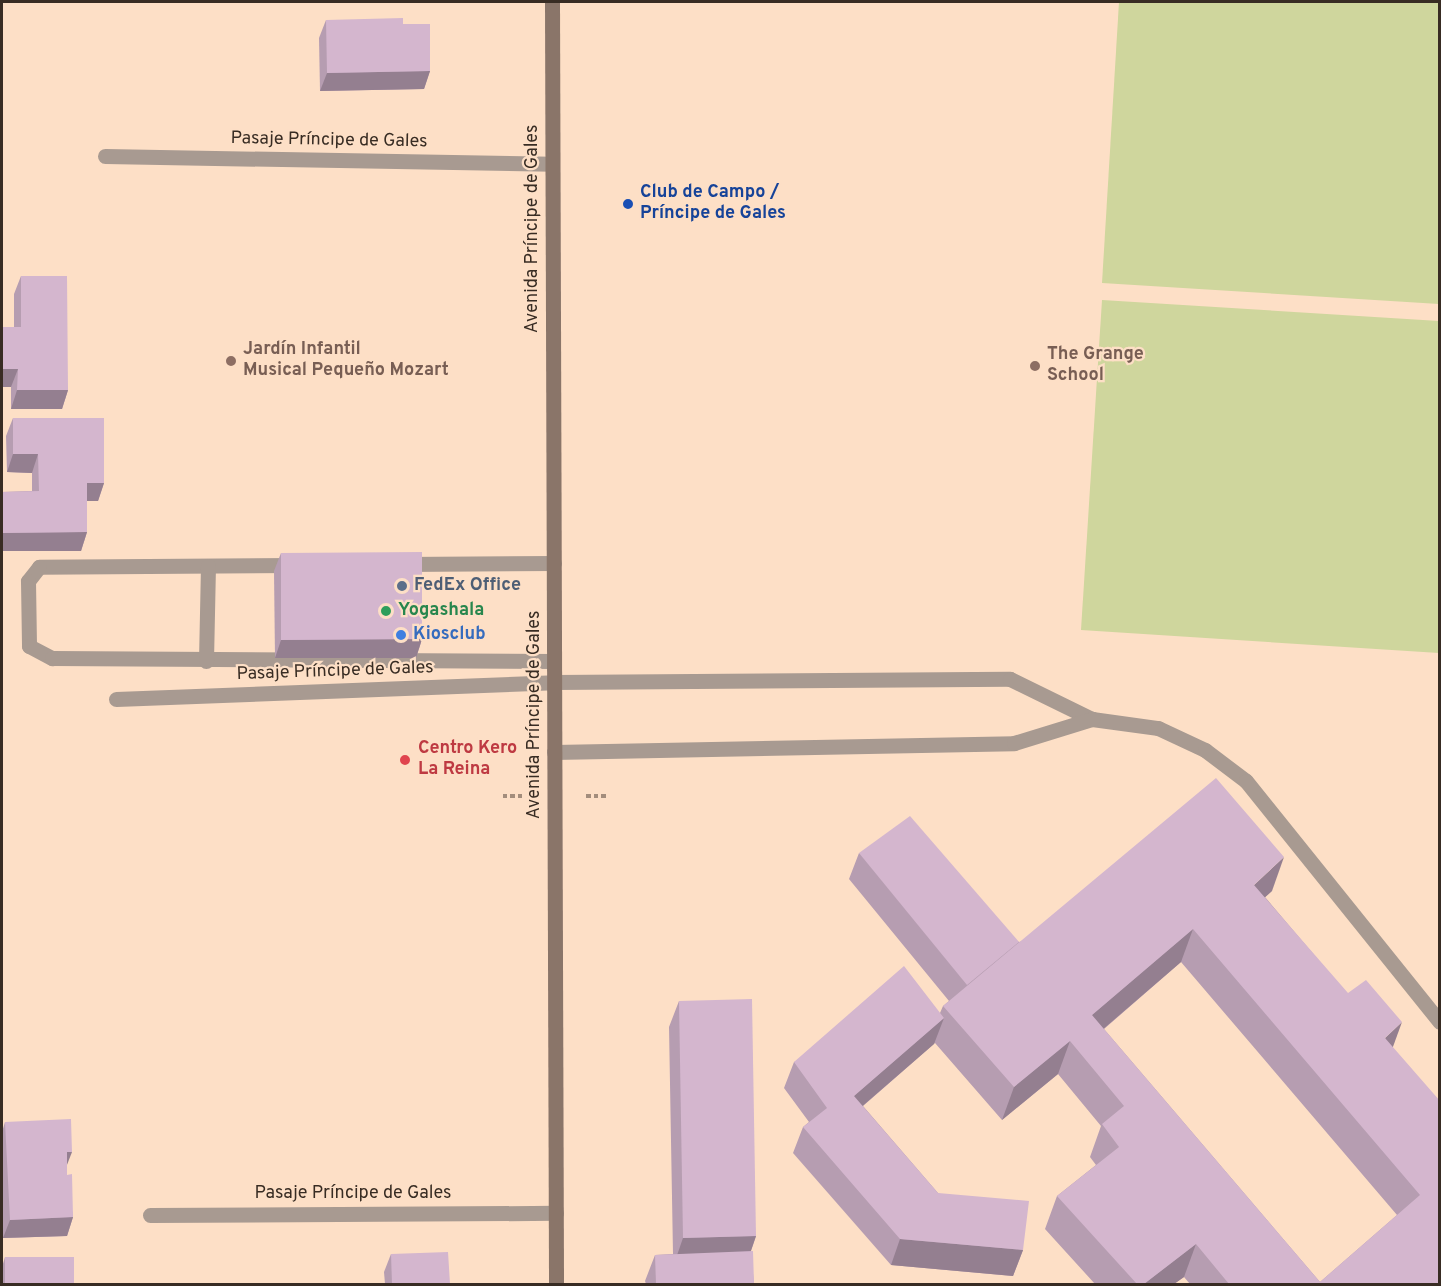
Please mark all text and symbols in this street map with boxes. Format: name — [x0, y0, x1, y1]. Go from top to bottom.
street label: Avenida Príncipe de Gales — [522, 125, 544, 333]
street label: Pasaje Príncipe de Gales — [230, 128, 428, 154]
place label: Club de Campo / Príncipe de Gales — [640, 183, 786, 226]
marker: Club de Campo / Príncipe de Gales — [621, 197, 635, 211]
place label: Jardín Infantil Musical Pequeño Mozart — [243, 340, 449, 382]
place label: The Grange School — [1047, 345, 1144, 388]
marker: Jardín Infantil Musical Pequeño Mozart — [224, 354, 238, 368]
marker: The Grange School — [1028, 359, 1042, 373]
place label: FedEx Office — [414, 575, 521, 597]
marker: FedEx Office — [395, 579, 409, 593]
place label: Yogashala — [398, 600, 484, 622]
marker: Yogashala — [379, 604, 393, 618]
street label: Avenida Príncipe de Gales — [524, 611, 546, 819]
place label: Kiosclub — [413, 624, 486, 646]
marker: Kiosclub — [394, 628, 408, 642]
street label: Pasaje Príncipe de Gales — [236, 658, 434, 686]
place label: Centro Kero La Reina — [418, 739, 517, 782]
marker: Centro Kero La Reina — [396, 751, 414, 769]
street label: Pasaje Príncipe de Gales — [254, 1183, 452, 1205]

